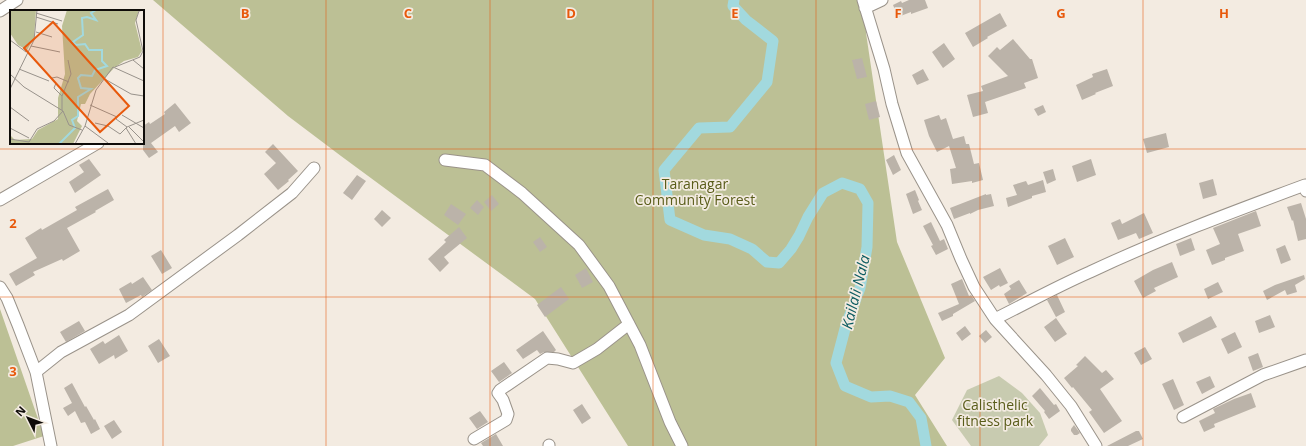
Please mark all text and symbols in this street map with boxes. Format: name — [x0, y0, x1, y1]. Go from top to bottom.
text: B — [241, 4, 250, 22]
text: C — [404, 4, 412, 22]
text: D — [566, 4, 576, 22]
text: E — [731, 4, 739, 22]
text: F — [894, 4, 902, 22]
text: G — [1056, 4, 1066, 22]
text: H — [1219, 4, 1229, 22]
inset map — [10, 10, 144, 144]
park label: Taranagar Community Forest — [635, 174, 755, 209]
text: 2 — [9, 214, 17, 232]
water label: Kailali Nala — [836, 252, 874, 331]
text: 3 — [9, 362, 17, 380]
park label: Calisthelic fitness park — [957, 395, 1034, 430]
north arrow — [8, 398, 48, 438]
text: N — [12, 403, 29, 419]

